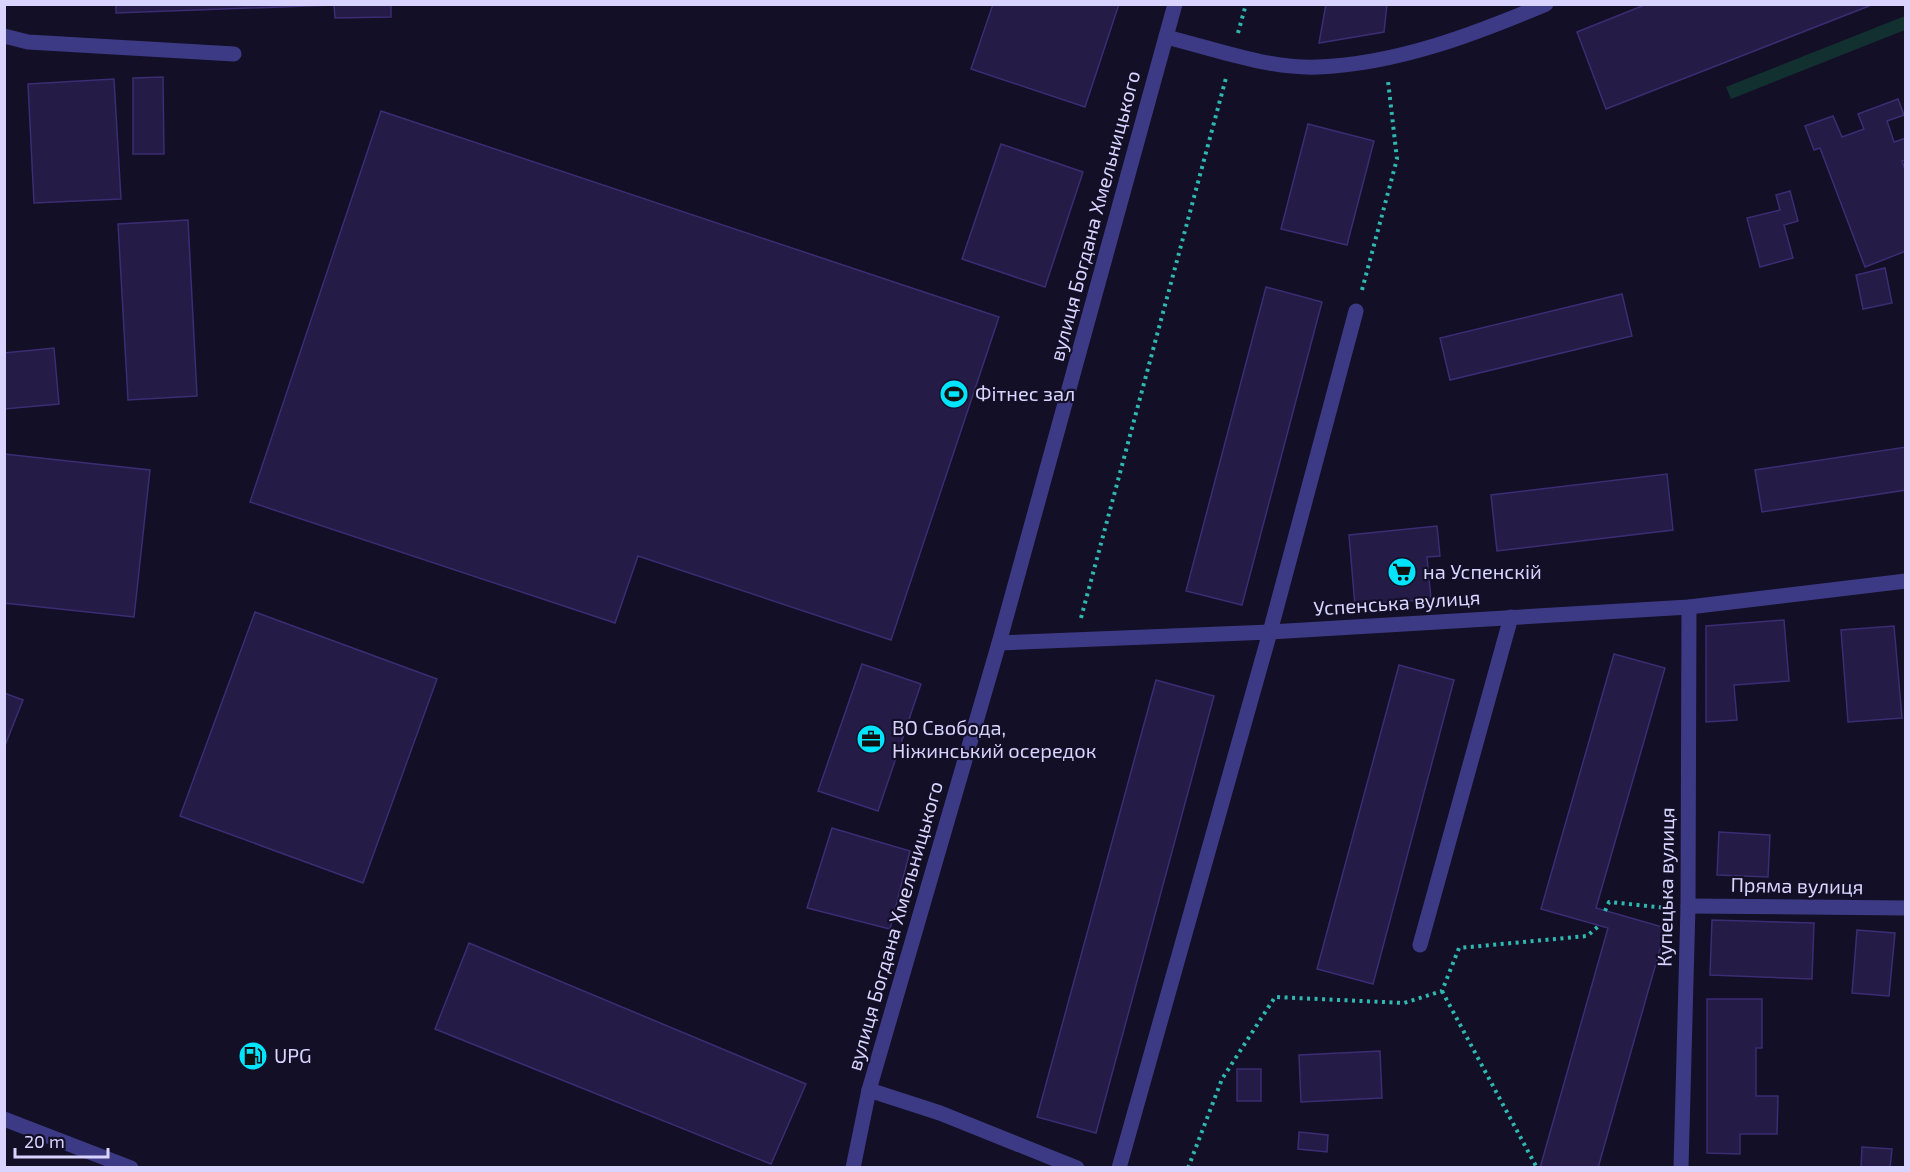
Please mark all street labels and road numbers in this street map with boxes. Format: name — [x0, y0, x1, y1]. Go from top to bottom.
street label: вулиця Богдана Хмельницького — [1044, 68, 1145, 364]
street label: Успенська вулиця — [1313, 584, 1481, 621]
street label: вулиця Богдана Хмельницького — [841, 778, 948, 1073]
street label: Купецька вулиця — [1652, 807, 1679, 967]
street label: Пряма вулиця — [1730, 872, 1864, 899]

